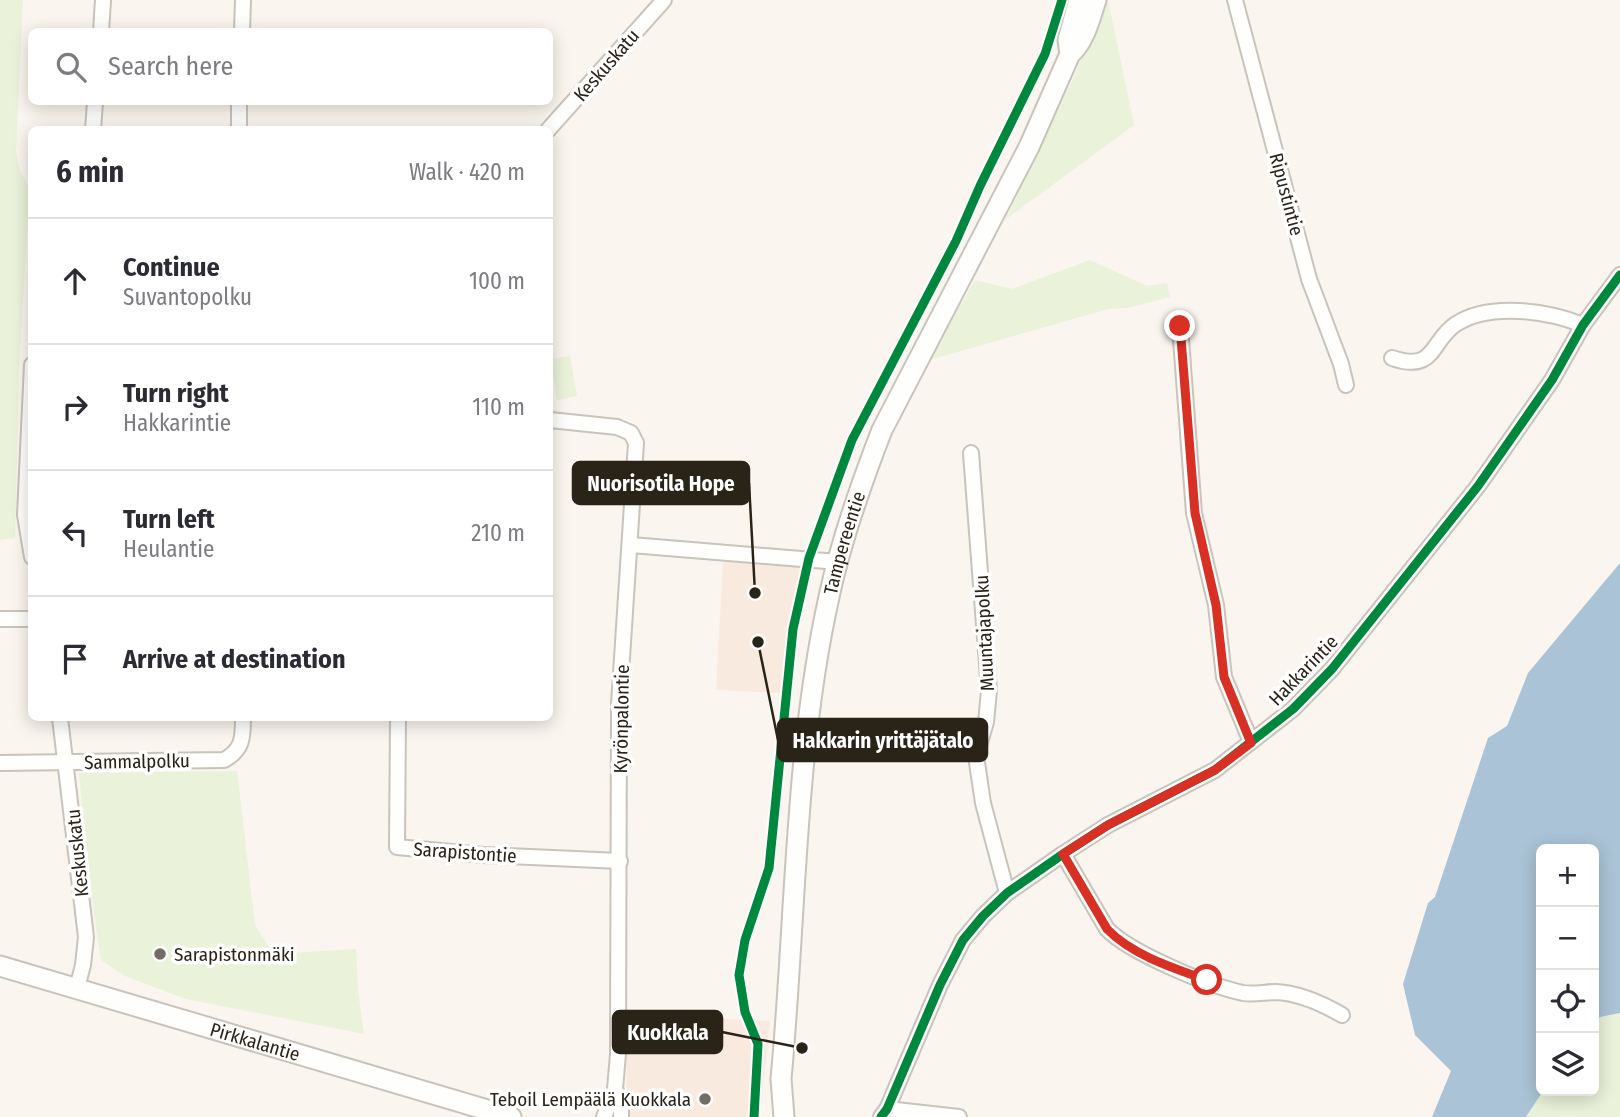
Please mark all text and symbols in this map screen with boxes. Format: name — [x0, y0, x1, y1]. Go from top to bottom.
street label: Keskuskatu — [569, 25, 644, 106]
search box — [28, 28, 553, 105]
icon: search — [52, 48, 90, 86]
text: Search here — [108, 51, 233, 82]
street label: Ripustintie — [1264, 150, 1309, 238]
text: 6 min — [56, 154, 124, 190]
text: Walk · 420 m — [409, 158, 525, 186]
text: Continue — [123, 252, 220, 283]
icon: ahead — [56, 262, 94, 300]
text: 100 m — [469, 267, 525, 295]
text: Suvantopolku — [123, 283, 252, 311]
route end — [1164, 310, 1195, 341]
text: Turn right — [123, 378, 229, 409]
icon: right — [56, 388, 94, 426]
text: 110 m — [472, 393, 525, 421]
text: Hakkarintie — [123, 409, 231, 437]
callout: Nuorisotila Hope — [573, 462, 749, 504]
text: Nuorisotila Hope — [587, 471, 735, 497]
street label: Tampereentie — [819, 488, 870, 597]
text: Turn left — [123, 504, 215, 535]
icon: left — [56, 514, 94, 552]
text: 210 m — [471, 519, 525, 547]
text: Heulantie — [123, 535, 214, 563]
street label: Muuntajapolku — [970, 574, 999, 692]
street label: Hakkarintie — [1264, 630, 1343, 710]
icon: arrive — [56, 640, 94, 678]
text: Arrive at destination — [123, 644, 346, 675]
street label: Kyrönpalontie — [609, 664, 634, 774]
callout: Hakkarin yrittäjätalo — [778, 719, 987, 761]
text: Hakkarin yrittäjätalo — [792, 728, 974, 754]
street label: Sammalpolku — [84, 749, 190, 774]
street label: Keskuskatu — [61, 808, 94, 898]
street label: Sarapistontie — [413, 837, 517, 868]
map controls — [1536, 844, 1599, 1096]
button: + — [1536, 844, 1599, 907]
button: − — [1536, 907, 1599, 970]
place label: Sarapistonmäki — [174, 943, 295, 966]
marker: Sarapistonmäki — [152, 946, 168, 962]
route start — [1191, 964, 1222, 995]
button: locate — [1536, 970, 1599, 1033]
callout: Kuokkala — [613, 1011, 722, 1053]
street label: Pirkkalantie — [207, 1018, 303, 1066]
text: Kuokkala — [627, 1020, 709, 1046]
button: layers — [1536, 1033, 1599, 1096]
place label: Teboil Lempäälä Kuokkala — [490, 1088, 691, 1111]
marker: Teboil Lempäälä Kuokkala — [697, 1091, 713, 1107]

